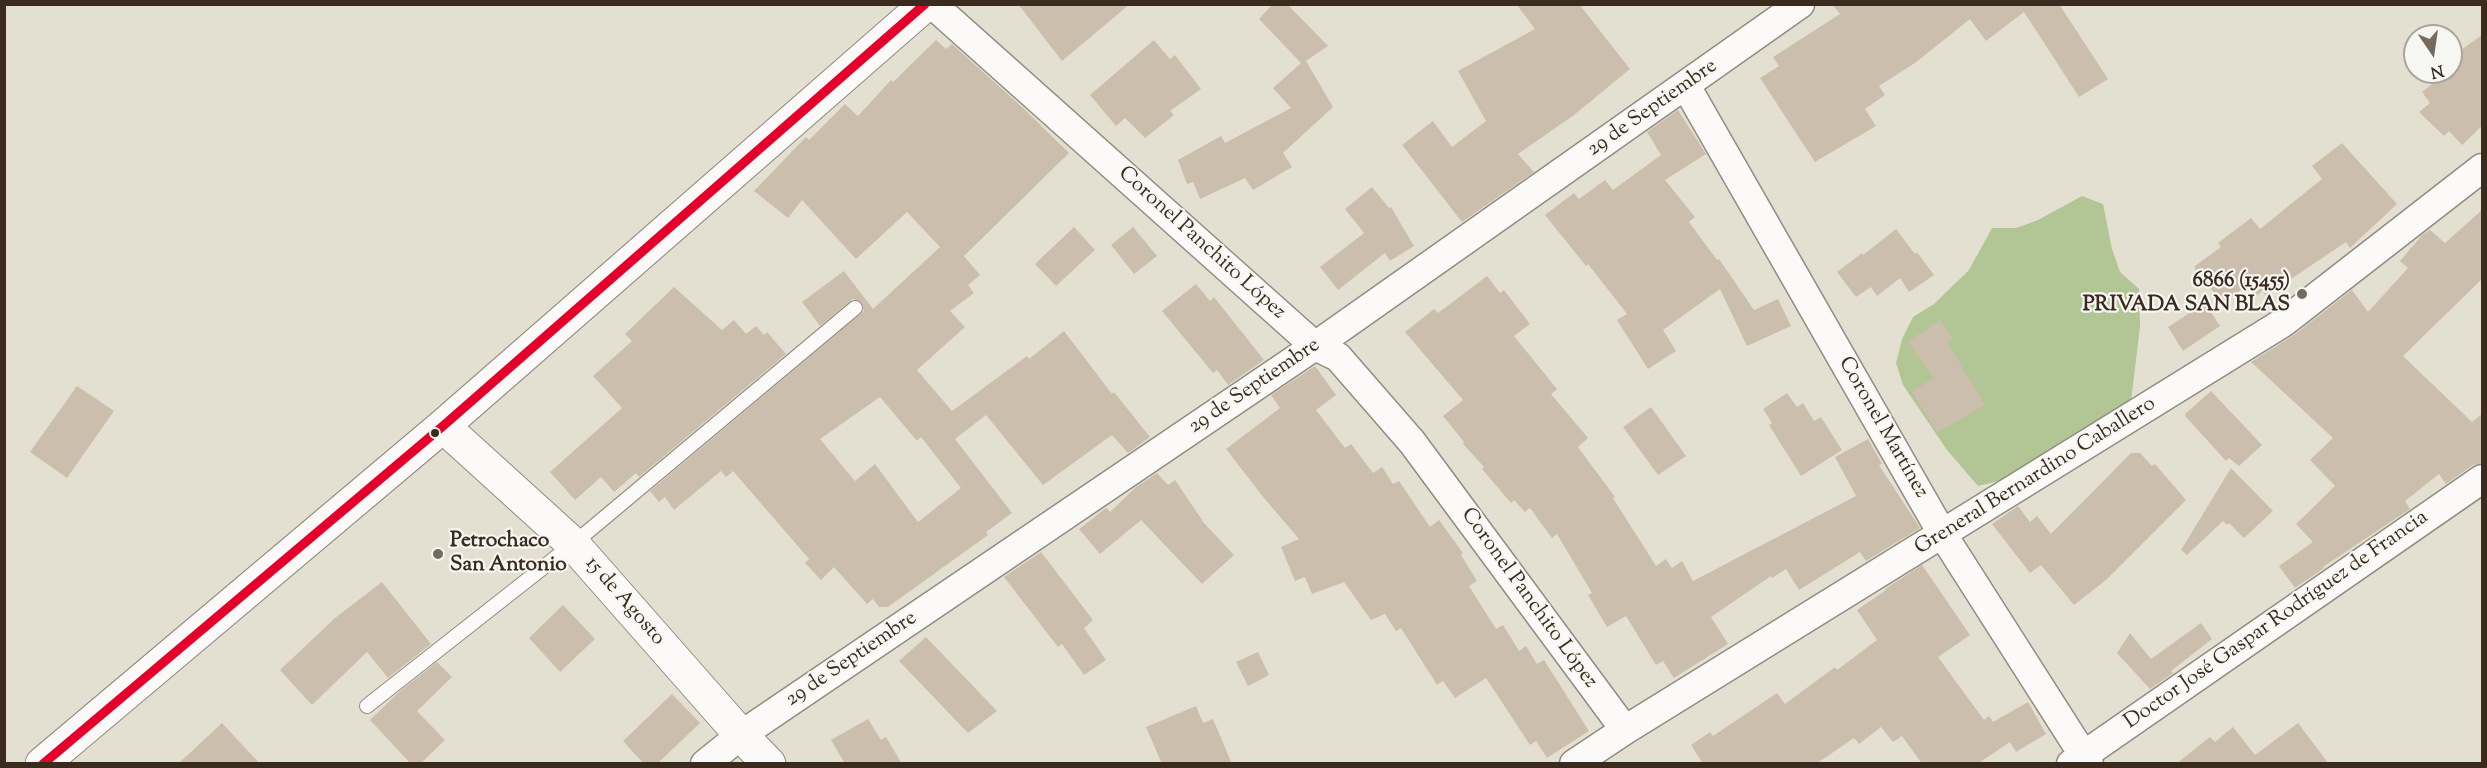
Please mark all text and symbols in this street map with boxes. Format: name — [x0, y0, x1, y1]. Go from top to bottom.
north arrow — [2403, 24, 2463, 84]
street label: 29 de Septiembre — [1583, 55, 1723, 163]
text: N — [2428, 57, 2446, 83]
street label: Coronel Panchito López — [1112, 162, 1290, 326]
place label: 6866 (15455) PRIVADA SAN BLAS — [2083, 269, 2290, 319]
marker: 6866 (15455) PRIVADA SAN BLAS — [2295, 287, 2309, 301]
street label: 29 de Septiembre — [1184, 334, 1326, 440]
street label: Coronel Martínez — [1831, 353, 1933, 503]
street label: Greneral Bernardino Caballero — [1911, 392, 2161, 562]
unlabelled marker — [429, 427, 441, 439]
street label: Coronel Panchito López — [1454, 504, 1602, 694]
street label: Doctor José Gaspar Rodríguez de Francia — [2120, 506, 2434, 736]
place label: Petrochaco San Antonio — [450, 529, 567, 579]
marker: Petrochaco San Antonio — [431, 547, 445, 561]
street label: 15 de Agosto — [578, 552, 670, 652]
street label: 29 de Septiembre — [781, 607, 923, 713]

